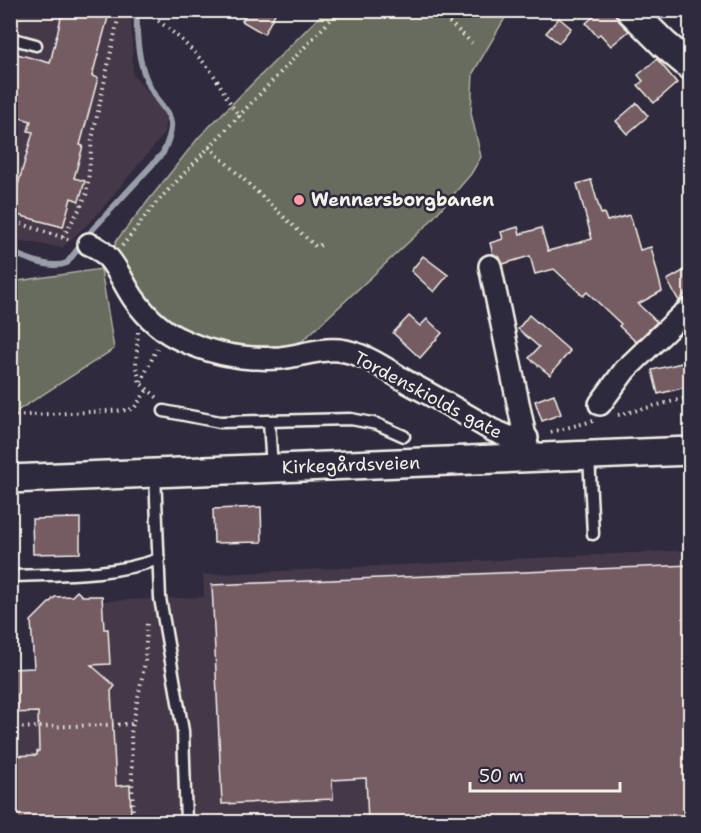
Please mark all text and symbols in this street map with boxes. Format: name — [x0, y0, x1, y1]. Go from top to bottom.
place label: Wennersborgbanen — [311, 188, 494, 212]
marker: Wennersborgbanen — [292, 193, 306, 207]
street label: Tordenskiolds gate — [350, 346, 506, 444]
street label: Kirkegårdsveien — [281, 451, 421, 479]
scale bar — [470, 755, 620, 793]
text: 50 m — [479, 764, 524, 788]

